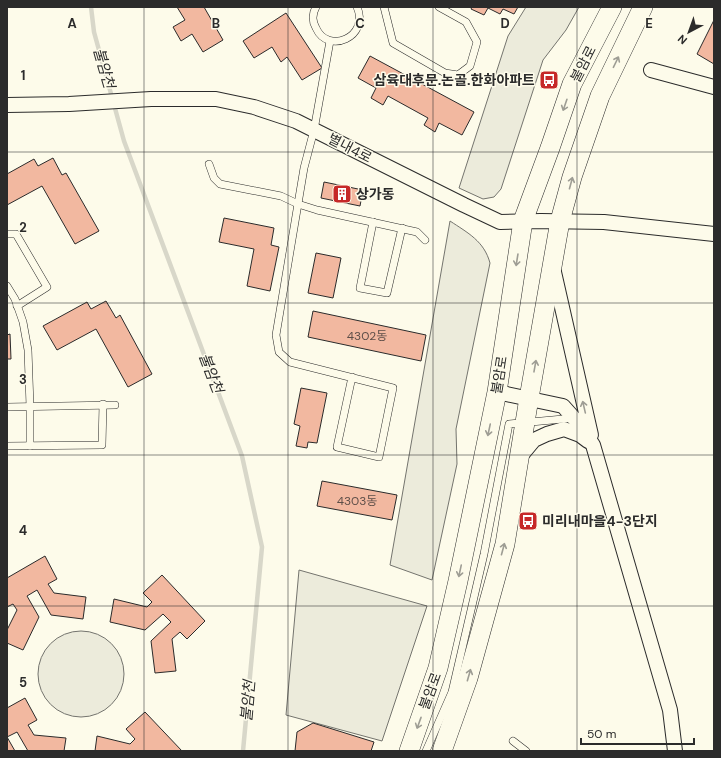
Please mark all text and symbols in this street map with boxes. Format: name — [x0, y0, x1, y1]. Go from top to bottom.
north arrow — [669, 12, 709, 52]
text: A — [67, 15, 77, 32]
text: B — [212, 15, 220, 32]
text: C — [355, 15, 365, 32]
text: D — [500, 15, 510, 32]
text: E — [645, 15, 653, 32]
text: N — [675, 32, 690, 47]
street label: 불암로 — [566, 43, 600, 85]
water label: 불암천 — [89, 45, 120, 93]
one-way arrow — [613, 56, 620, 68]
text: 1 — [21, 67, 25, 84]
bus stop icon: 삼육대후문.논골.한화아파트 — [538, 69, 560, 91]
place label: 삼육대후문.논골.한화아파트 — [373, 71, 535, 89]
one-way arrow — [561, 98, 568, 111]
street label: 별내4로 — [325, 129, 375, 167]
one-way arrow — [567, 177, 575, 190]
building icon: 상가동 — [331, 183, 353, 205]
place label: 상가동 — [356, 185, 395, 203]
text: 2 — [19, 219, 27, 236]
one-way arrow — [513, 253, 521, 266]
house number: 4302동 — [347, 328, 387, 344]
water label: 불암천 — [194, 350, 229, 398]
street label: 불암로 — [487, 354, 511, 395]
one-way arrow — [531, 360, 539, 373]
text: 3 — [19, 371, 27, 388]
one-way arrow — [580, 401, 588, 414]
one-way arrow — [485, 423, 493, 436]
house number: 4303동 — [337, 493, 377, 509]
bus stop icon: 미리내마을4-3단지 — [517, 510, 539, 532]
place label: 미리내마을4-3단지 — [542, 512, 658, 530]
text: 4 — [19, 522, 27, 539]
one-way arrow — [500, 543, 508, 556]
one-way arrow — [456, 564, 464, 577]
one-way arrow — [466, 668, 473, 681]
street label: 불암로 — [415, 670, 445, 712]
text: 5 — [19, 674, 27, 691]
water label: 불암천 — [236, 677, 260, 722]
one-way arrow — [414, 717, 422, 729]
scale bar — [581, 720, 694, 746]
text: 50 m — [587, 726, 616, 742]

